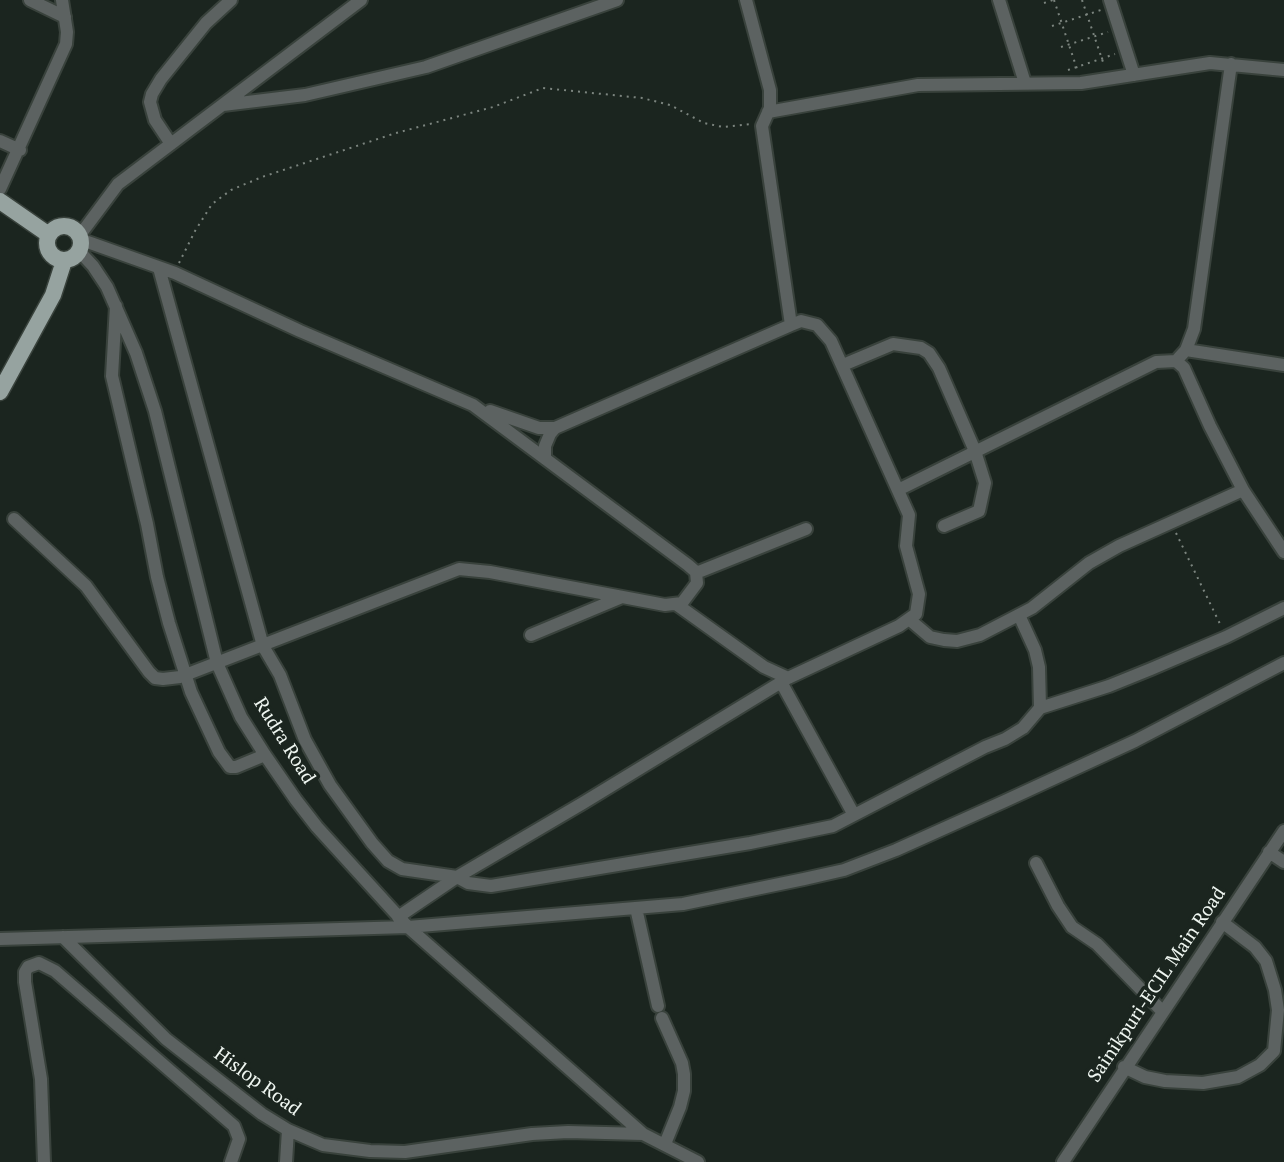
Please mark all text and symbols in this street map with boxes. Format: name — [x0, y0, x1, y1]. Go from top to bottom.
street label: Rudra Road — [249, 694, 319, 788]
street label: Sainikpuri-ECIL Main Road — [1083, 883, 1231, 1087]
street label: Hislop Road — [209, 1043, 305, 1121]

